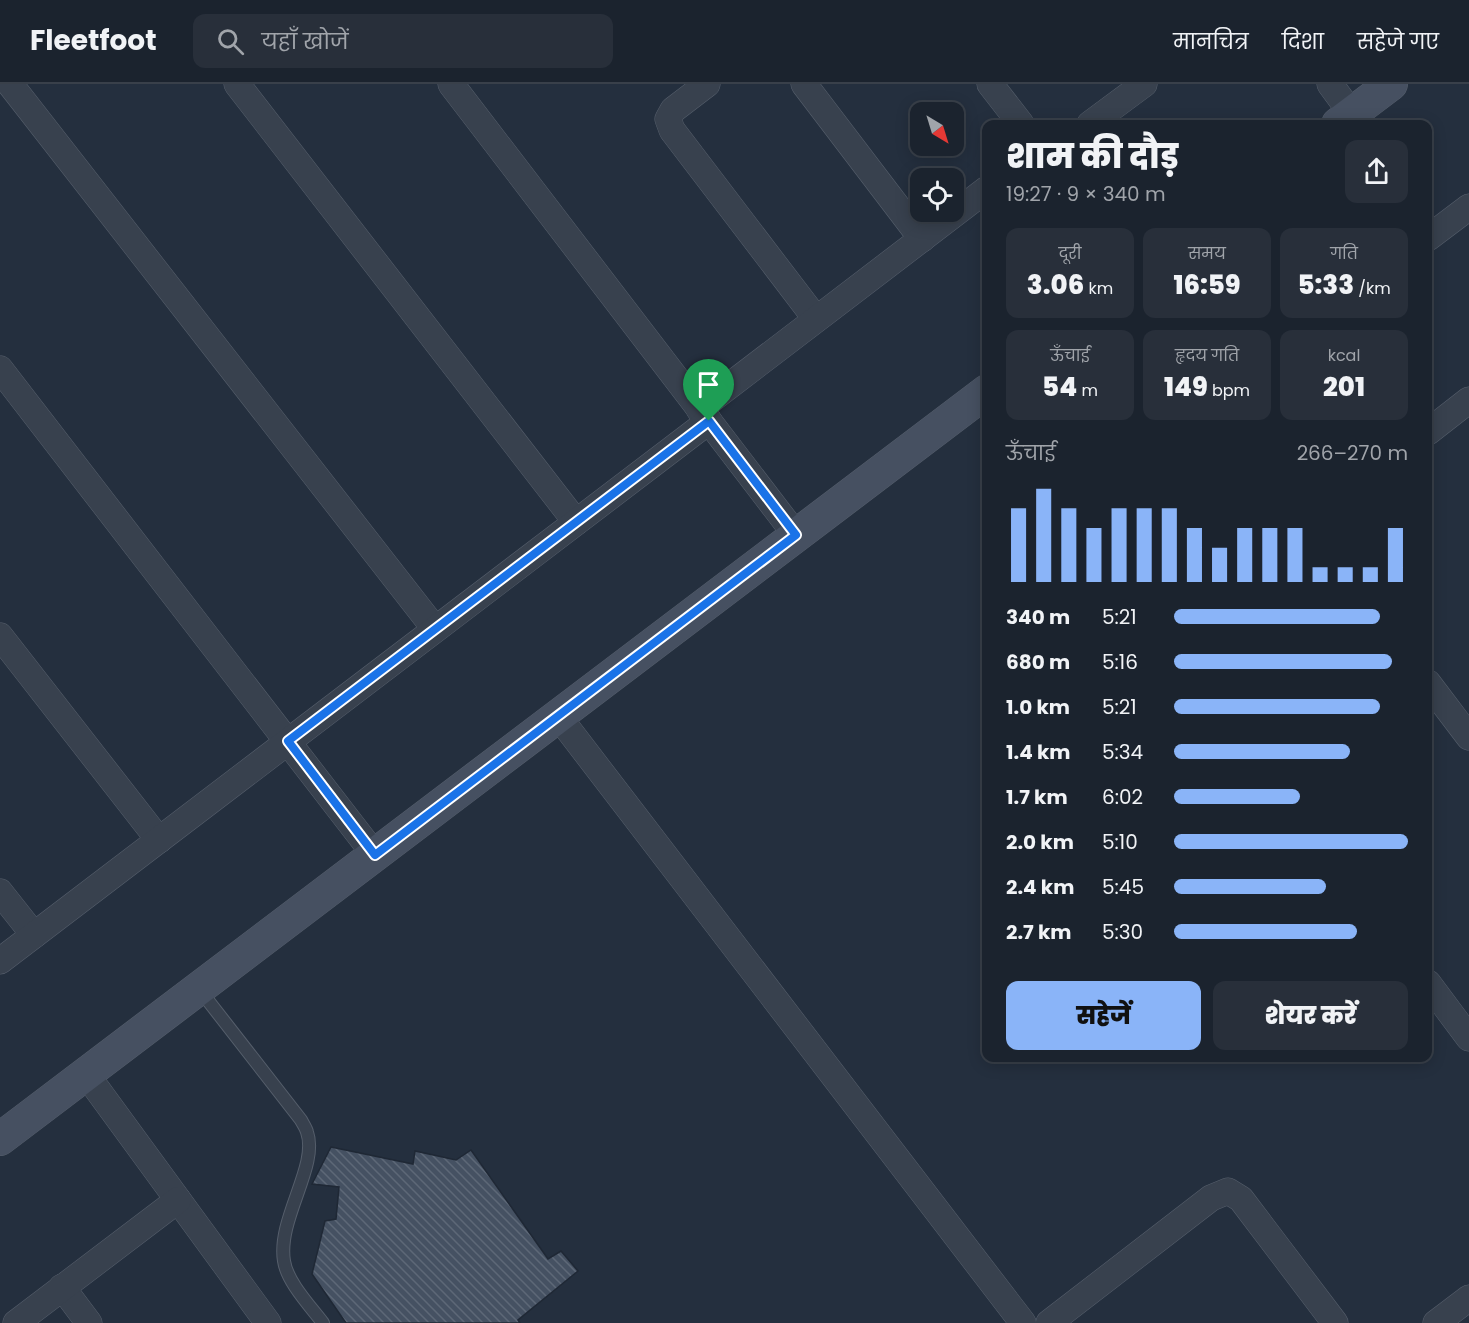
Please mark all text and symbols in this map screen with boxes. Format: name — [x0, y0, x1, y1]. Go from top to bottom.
search box — [193, 14, 613, 68]
text: Fleetfoot — [30, 21, 157, 60]
icon: search — [214, 25, 247, 58]
text: यहाँ खोजें — [262, 26, 349, 57]
text: मानचित्र — [1173, 27, 1249, 56]
text: दिशा — [1282, 27, 1324, 56]
text: सहेजे गए — [1357, 27, 1439, 56]
north arrow — [910, 102, 964, 156]
map controls — [910, 102, 964, 222]
text: शाम की दौड़ — [1006, 133, 1178, 180]
button: share — [1345, 140, 1408, 203]
button: locate — [910, 168, 964, 222]
text: 19:27 · 9 × 340 m — [1006, 180, 1166, 208]
text: दूरी — [1058, 242, 1082, 265]
text: समय — [1188, 242, 1226, 265]
text: गति — [1330, 242, 1358, 265]
text: 3.06 — [1027, 267, 1084, 303]
text: 16:59 — [1173, 267, 1241, 303]
text: 5:33 — [1297, 267, 1354, 303]
text: km — [1084, 277, 1113, 300]
text: /km — [1354, 277, 1391, 300]
text: ऊँचाई — [1050, 344, 1090, 367]
text: हृदय गति — [1175, 344, 1239, 367]
text: kcal — [1328, 344, 1360, 367]
pin — [683, 359, 734, 421]
icon: arrive — [692, 368, 725, 401]
text: 54 — [1042, 369, 1077, 405]
text: 149 — [1164, 369, 1208, 405]
text: 201 — [1323, 369, 1365, 405]
text: m — [1077, 379, 1098, 402]
text: bpm — [1208, 379, 1250, 402]
text: ऊँचाई — [1006, 439, 1055, 467]
text: 266–270 m — [1297, 439, 1408, 467]
text: 340 m — [1006, 603, 1070, 631]
text: 5:21 — [1102, 603, 1137, 631]
text: 680 m — [1006, 648, 1070, 676]
text: 5:16 — [1102, 648, 1138, 676]
text: 1.0 km — [1006, 693, 1070, 721]
text: 5:21 — [1102, 693, 1137, 721]
text: 1.4 km — [1006, 738, 1070, 766]
text: 5:34 — [1102, 738, 1143, 766]
text: 1.7 km — [1006, 783, 1068, 811]
text: 6:02 — [1102, 783, 1143, 811]
text: 2.0 km — [1006, 828, 1074, 856]
text: 5:10 — [1102, 828, 1138, 856]
text: 2.4 km — [1006, 873, 1074, 901]
text: 5:45 — [1102, 873, 1144, 901]
text: 2.7 km — [1006, 918, 1072, 946]
text: 5:30 — [1102, 918, 1143, 946]
button: सहेजें — [1006, 981, 1201, 1050]
button: शेयर करें — [1213, 981, 1408, 1050]

